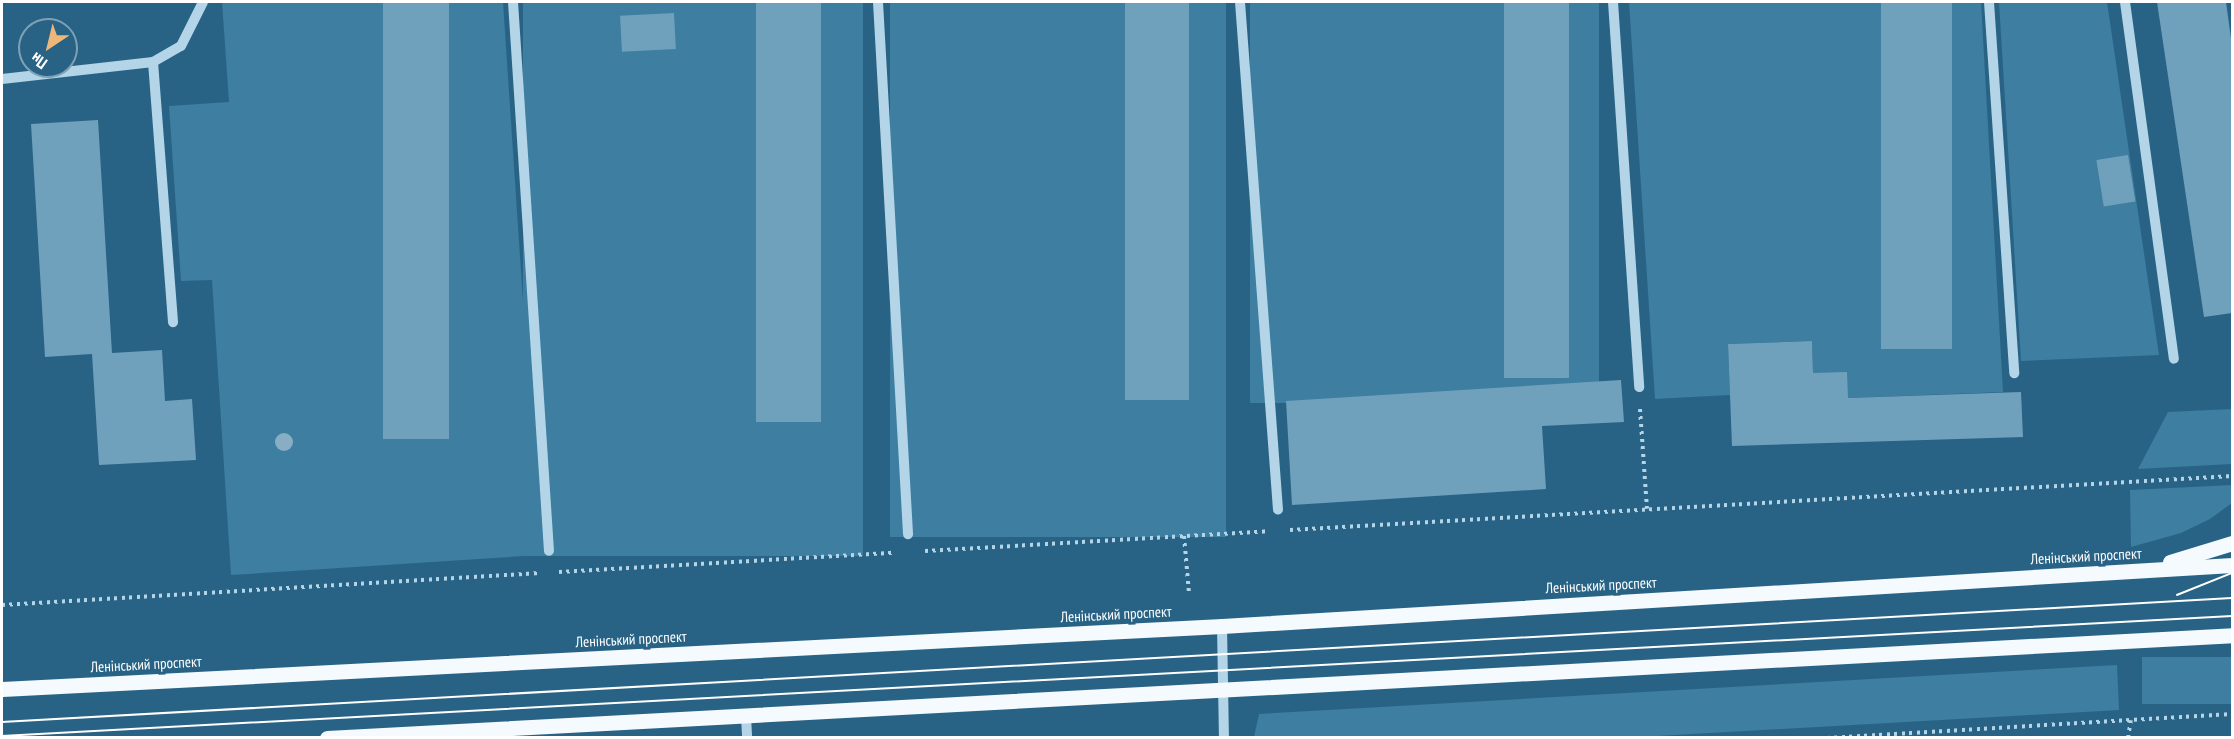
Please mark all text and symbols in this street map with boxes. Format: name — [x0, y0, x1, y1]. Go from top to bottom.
north arrow — [18, 18, 78, 78]
text: Пн — [27, 48, 51, 74]
street label: Ленінський проспект — [2030, 544, 2142, 568]
street label: Ленінський проспект — [1545, 573, 1657, 597]
street label: Ленінський проспект — [1060, 602, 1172, 626]
street label: Ленінський проспект — [575, 627, 687, 651]
street label: Ленінський проспект — [90, 652, 202, 676]

